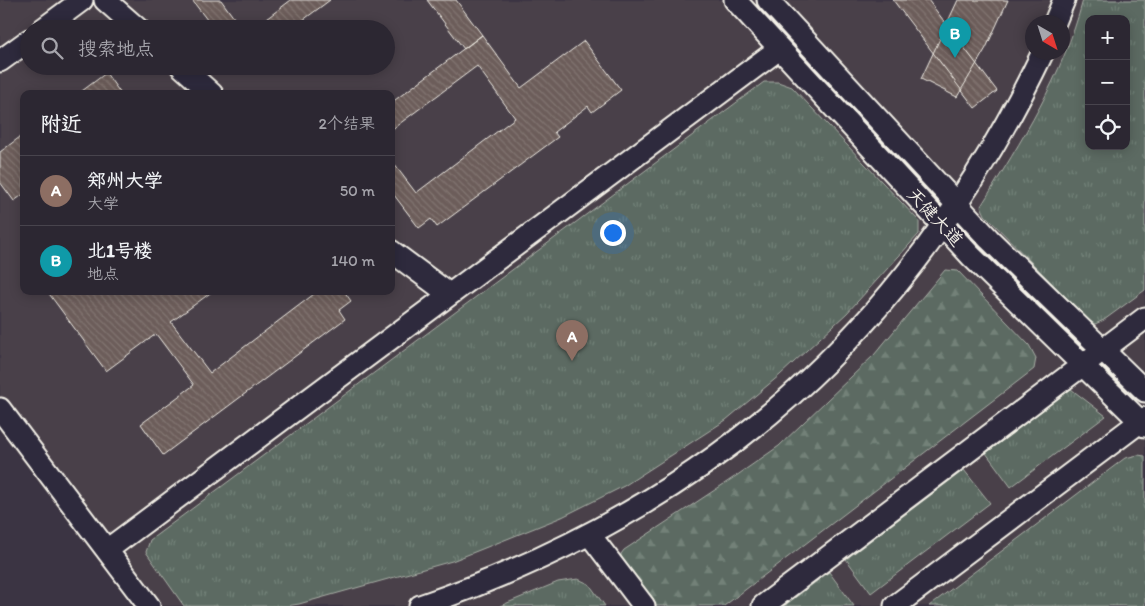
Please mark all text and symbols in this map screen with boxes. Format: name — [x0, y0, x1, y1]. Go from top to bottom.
north arrow — [1025, 15, 1070, 60]
map controls — [1085, 15, 1130, 150]
button: + — [1085, 15, 1130, 60]
pin: B — [939, 17, 971, 58]
search box — [20, 20, 395, 75]
icon: search — [38, 34, 66, 62]
text: 搜索地点 — [78, 37, 154, 60]
button: − — [1085, 60, 1130, 105]
button: locate — [1085, 105, 1130, 150]
text: 附近 — [40, 111, 82, 136]
text: 2个结果 — [319, 114, 375, 133]
text: 郑州大学 — [87, 169, 163, 192]
text: A — [51, 181, 61, 200]
text: 50 m — [340, 181, 375, 200]
street label: 天健大道 — [902, 183, 968, 251]
text: 大学 — [87, 194, 119, 213]
your location — [600, 220, 626, 246]
text: 北1号楼 — [87, 239, 153, 262]
text: B — [51, 251, 61, 270]
text: 140 m — [331, 251, 375, 270]
text: 地点 — [87, 264, 119, 283]
pin: A — [556, 320, 588, 361]

